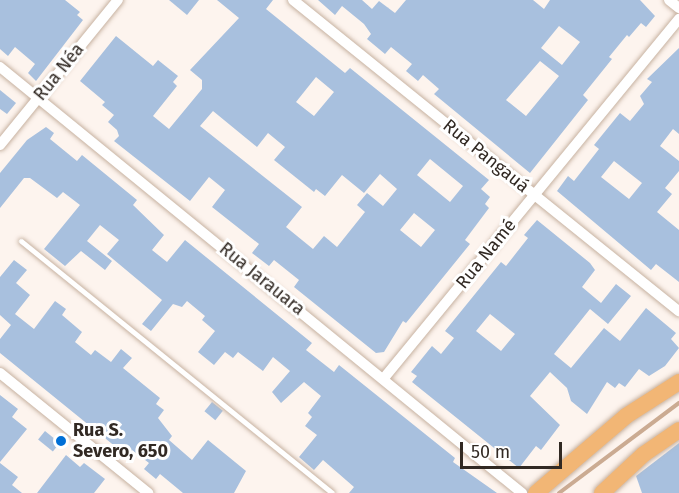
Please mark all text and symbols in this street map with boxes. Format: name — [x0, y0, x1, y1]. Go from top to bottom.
street label: Rua Néa — [29, 39, 89, 105]
street label: Rua Pangauá — [438, 115, 534, 197]
street label: Rua Namé — [451, 215, 521, 293]
street label: Rua Jarauara — [215, 238, 309, 320]
place label: Rua S. Severo, 650 — [73, 420, 168, 462]
scale bar — [463, 430, 565, 468]
marker: Rua S. Severo, 650 — [54, 434, 68, 448]
text: 50 m — [471, 441, 510, 463]

